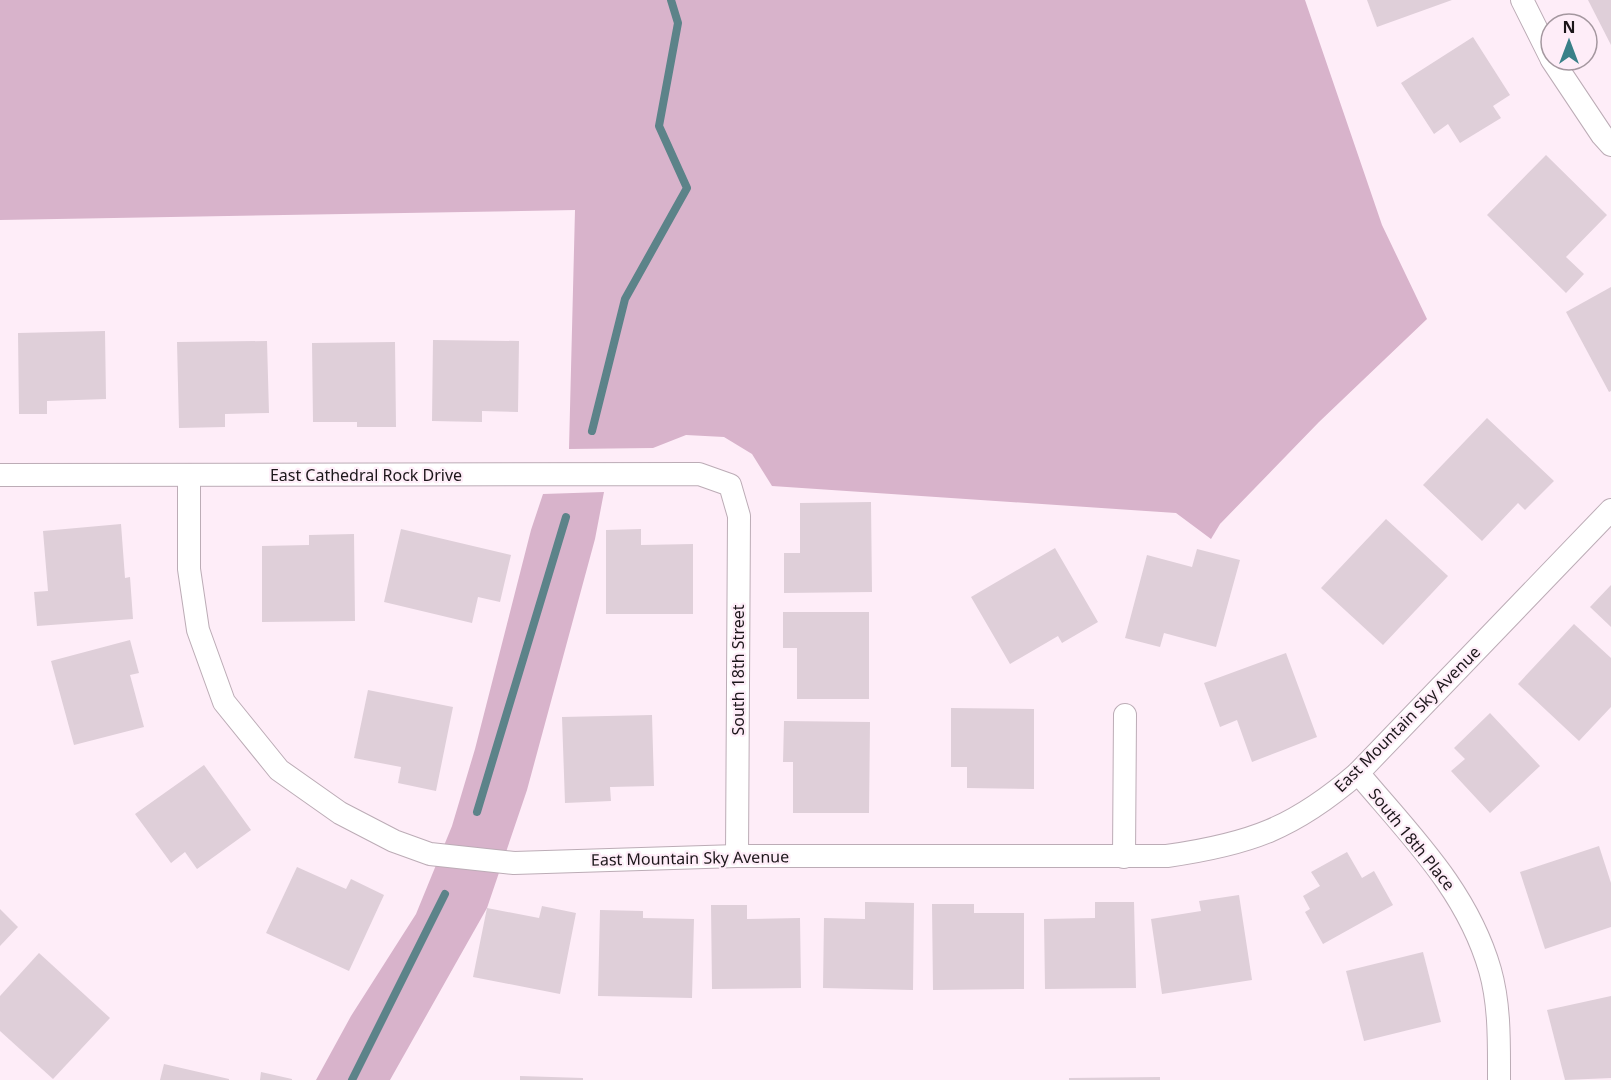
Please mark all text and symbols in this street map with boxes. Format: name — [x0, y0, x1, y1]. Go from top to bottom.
north arrow — [1539, 12, 1599, 72]
text: N — [1562, 16, 1576, 38]
street label: East Cathedral Rock Drive — [270, 464, 462, 486]
street label: South 18th Street — [727, 604, 749, 735]
street label: East Mountain Sky Avenue — [1329, 641, 1485, 797]
street label: South 18th Place — [1364, 783, 1460, 895]
street label: East Mountain Sky Avenue — [591, 845, 789, 871]

